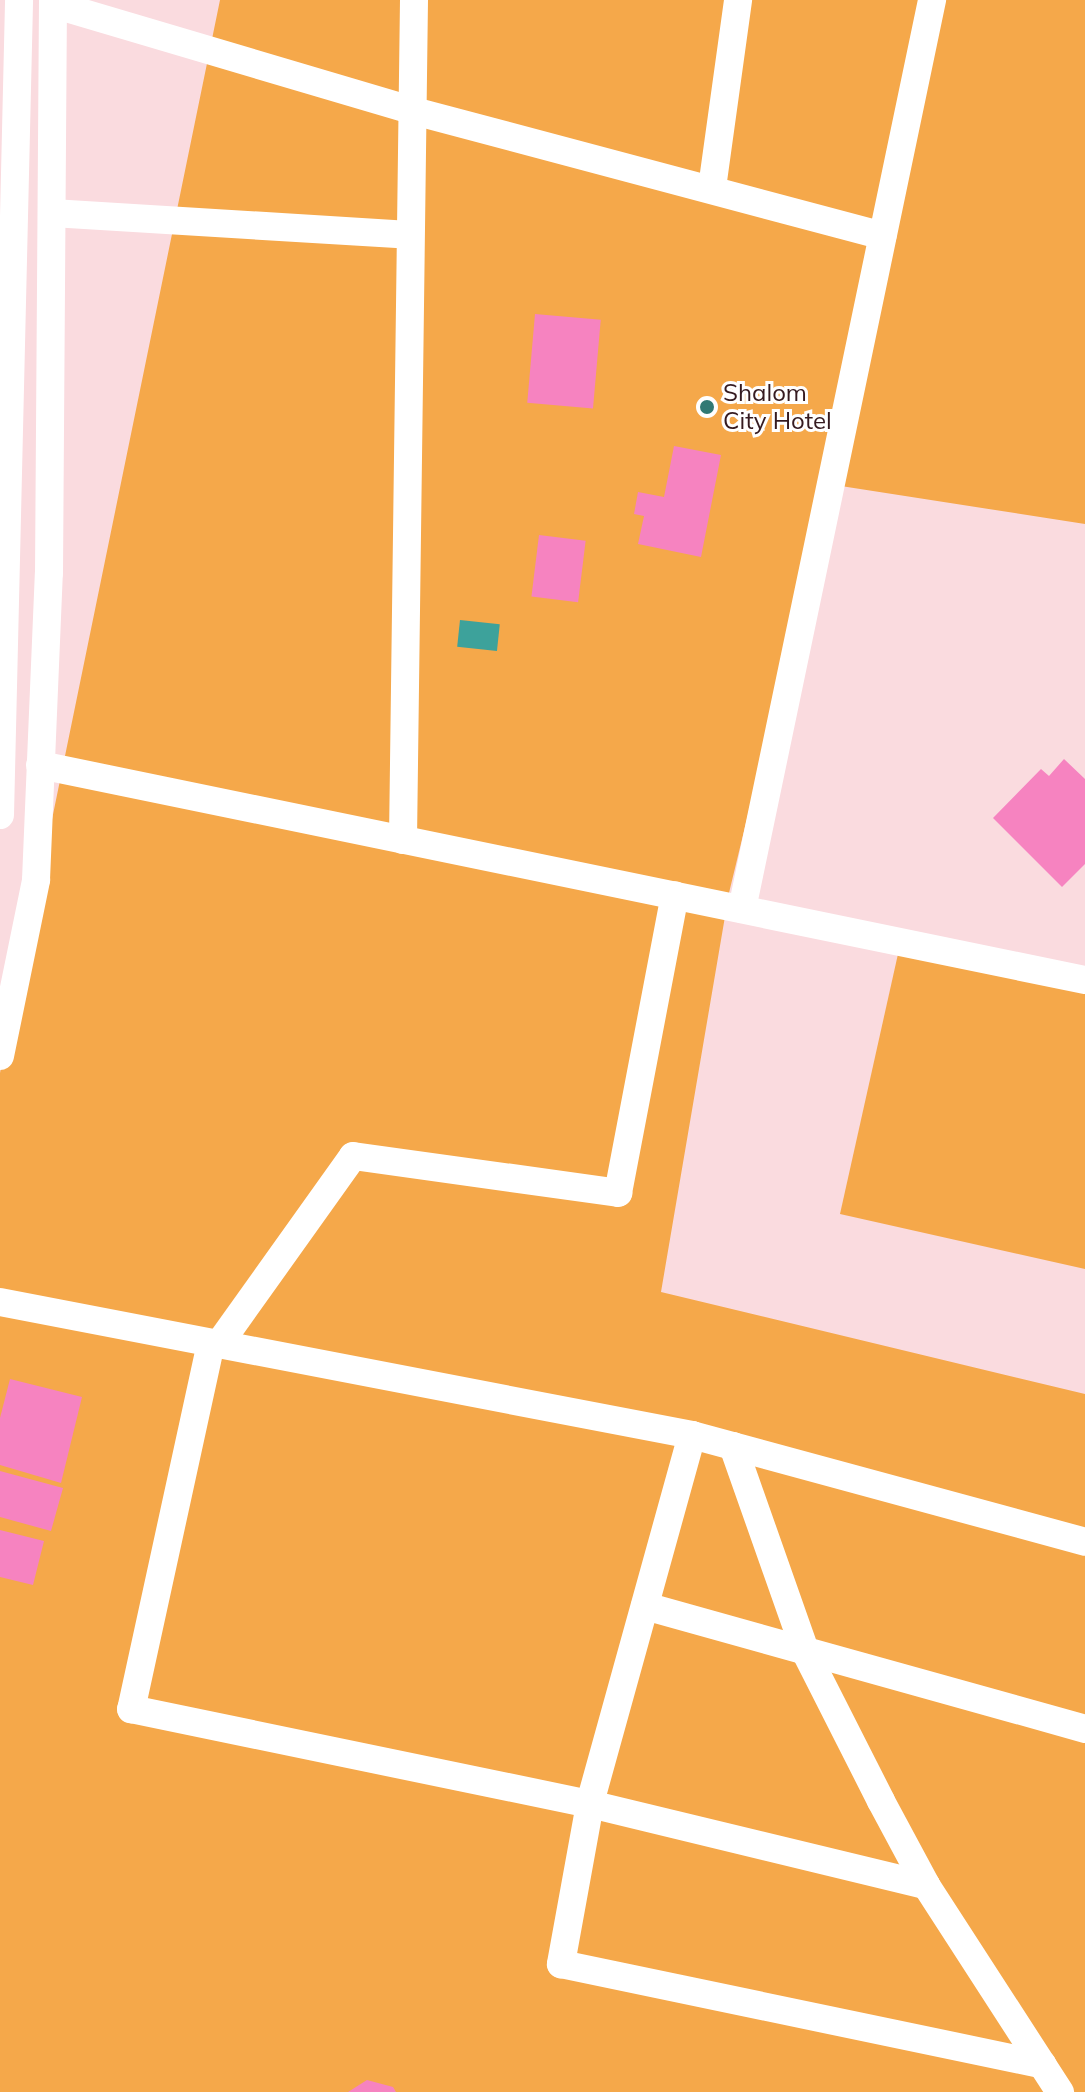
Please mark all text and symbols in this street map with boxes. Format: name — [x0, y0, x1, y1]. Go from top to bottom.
place label: Shalom City Hotel — [723, 379, 832, 435]
marker: Shalom City Hotel — [698, 398, 716, 416]

